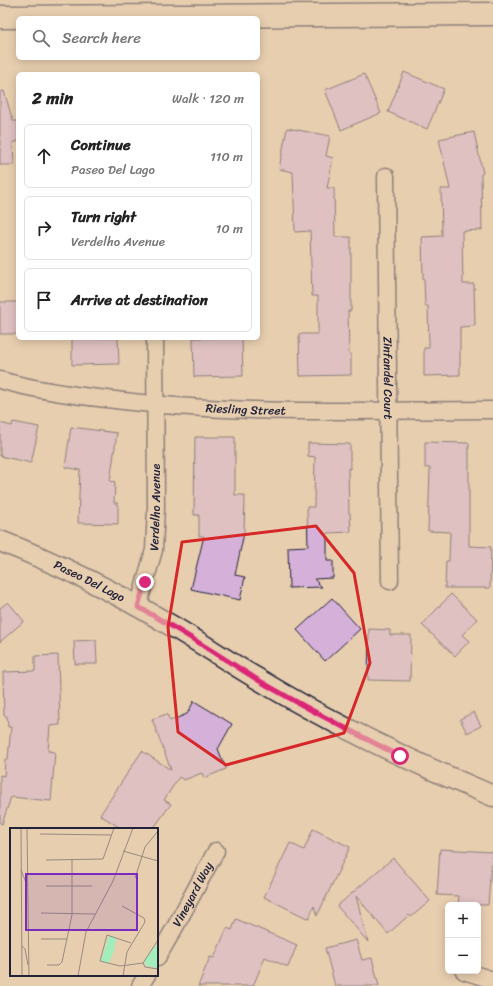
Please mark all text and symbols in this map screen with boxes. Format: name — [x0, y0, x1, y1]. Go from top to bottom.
search box — [16, 16, 260, 60]
text: Search here — [62, 25, 141, 51]
icon: search — [30, 27, 52, 49]
text: 2 min — [32, 83, 73, 113]
text: Walk · 120 m — [172, 87, 244, 110]
text: Continue — [71, 132, 131, 158]
icon: ahead — [33, 145, 55, 167]
text: 110 m — [210, 145, 243, 168]
text: Paseo Del Lago — [71, 158, 155, 181]
text: Turn right — [71, 204, 136, 230]
icon: right — [33, 217, 55, 239]
text: 10 m — [216, 217, 243, 240]
text: Verdelho Avenue — [71, 230, 165, 253]
text: Arrive at destination — [71, 287, 208, 313]
icon: arrive — [33, 289, 55, 311]
street label: Zinfandel Court — [377, 336, 399, 420]
street label: Riesling Street — [205, 397, 286, 422]
street label: Verdelho Avenue — [143, 463, 167, 551]
street label: Paseo Del Lago — [50, 554, 129, 608]
route end — [136, 573, 154, 591]
route start — [391, 747, 409, 765]
inset map — [10, 828, 158, 976]
street label: Vineyard Way — [166, 857, 220, 931]
map controls — [445, 902, 481, 974]
button: + — [445, 902, 481, 938]
button: − — [445, 938, 481, 974]

